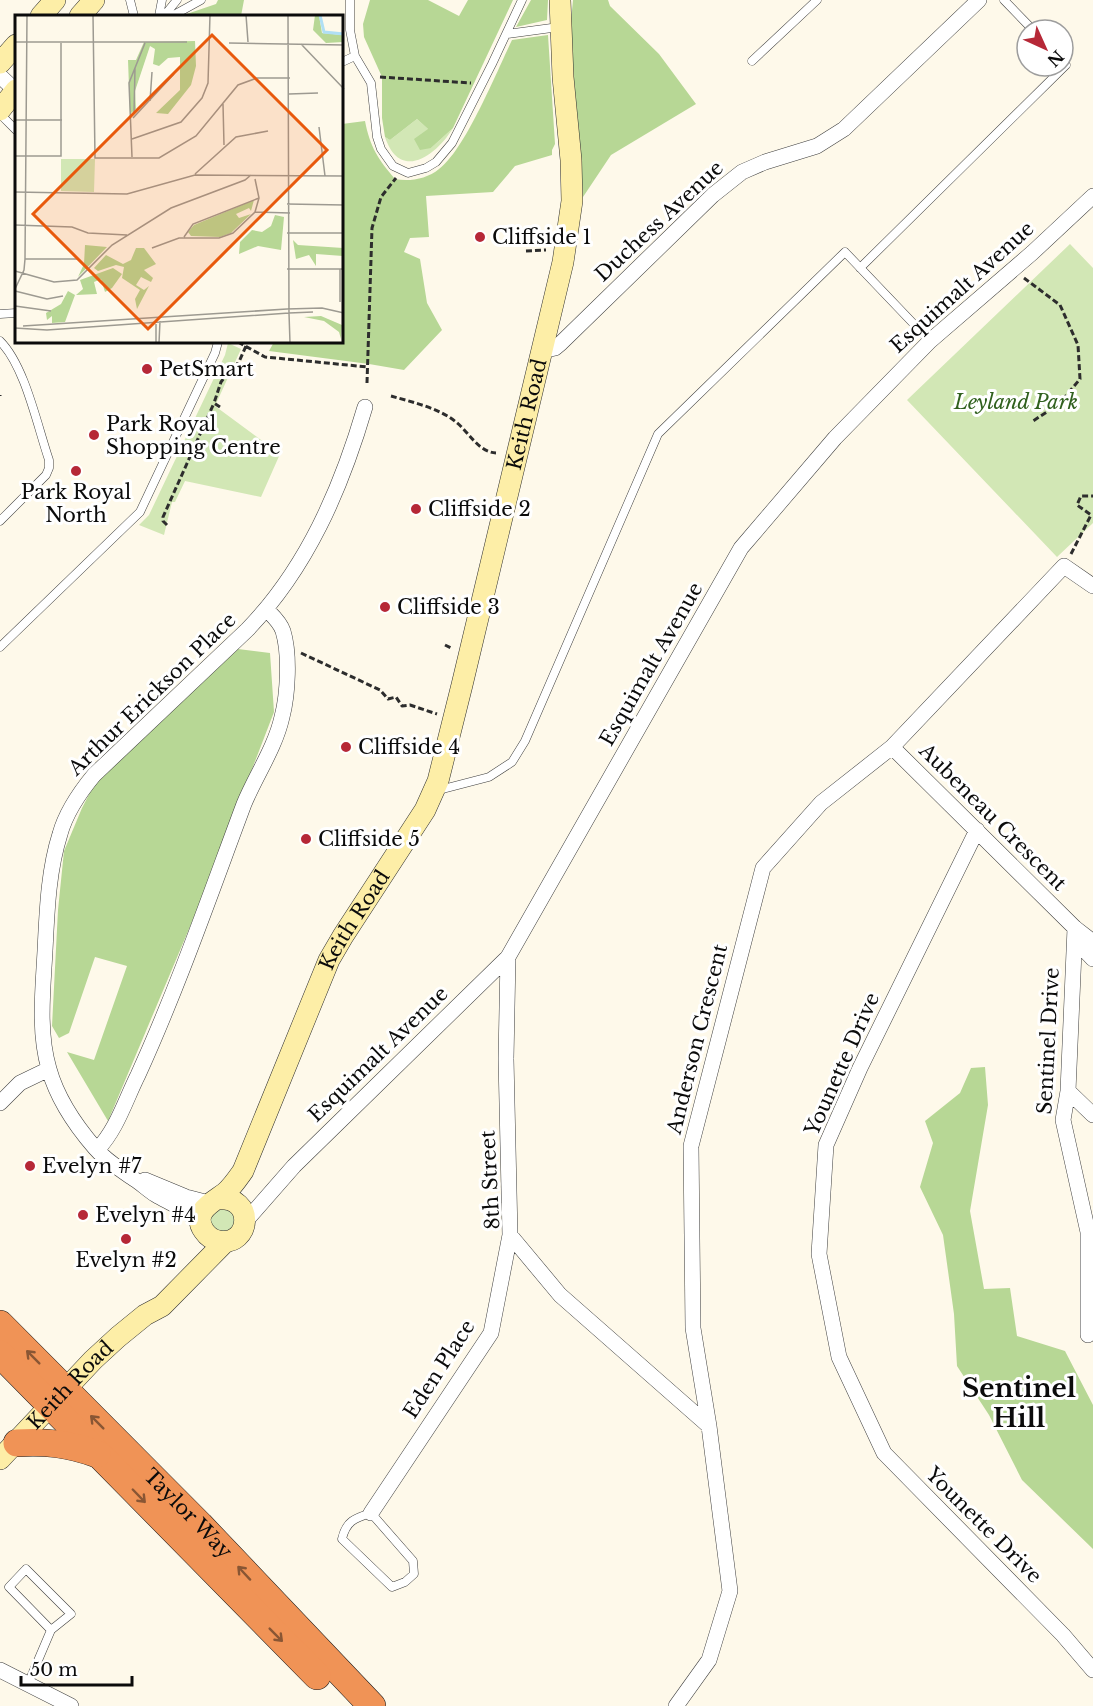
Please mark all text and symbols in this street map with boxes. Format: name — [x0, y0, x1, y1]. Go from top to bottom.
inset map — [15, 15, 344, 344]
north arrow — [1015, 18, 1075, 78]
text: N — [1043, 46, 1068, 71]
street label: Duchess Avenue — [590, 156, 728, 286]
street label: Esquimalt Avenue — [885, 216, 1039, 358]
place label: Cliffside 1 — [492, 225, 591, 249]
marker: Cliffside 1 — [473, 230, 487, 244]
street label: Keith Road — [502, 356, 552, 472]
place label: PetSmart — [159, 357, 254, 381]
marker: PetSmart — [140, 362, 154, 376]
park label: Leyland Park — [953, 390, 1078, 414]
place label: Park Royal Shopping Centre — [106, 412, 281, 459]
marker: Park Royal Shopping Centre — [87, 428, 101, 442]
marker: Park Royal North — [69, 464, 83, 478]
place label: Park Royal North — [21, 480, 131, 527]
place label: Cliffside 2 — [428, 497, 531, 521]
marker: Cliffside 2 — [409, 502, 423, 516]
street label: Esquimalt Avenue — [594, 578, 708, 750]
place label: Cliffside 3 — [397, 595, 500, 619]
marker: Cliffside 3 — [378, 600, 392, 614]
street label: Arthur Erickson Place — [63, 608, 241, 781]
place label: Cliffside 4 — [358, 735, 460, 759]
street label: Aubeneau Crescent — [914, 738, 1072, 896]
marker: Cliffside 4 — [339, 740, 353, 754]
place label: Cliffside 5 — [318, 827, 420, 851]
marker: Cliffside 5 — [299, 832, 313, 846]
street label: Keith Road — [314, 866, 395, 973]
street label: Anderson Crescent — [662, 941, 732, 1137]
street label: Sentinel Drive — [1032, 967, 1064, 1115]
street label: Esquimalt Avenue — [303, 981, 453, 1127]
street label: Younette Drive — [799, 989, 884, 1140]
street label: 8th Street — [475, 1129, 505, 1230]
place label: Evelyn #7 — [42, 1154, 142, 1178]
marker: Evelyn #7 — [23, 1159, 37, 1173]
place label: Evelyn #4 — [95, 1203, 196, 1227]
marker: Evelyn #4 — [76, 1208, 90, 1222]
marker: Evelyn #2 — [119, 1232, 133, 1246]
place label: Evelyn #2 — [75, 1248, 177, 1272]
street label: Eden Place — [398, 1315, 480, 1423]
street label: Keith Road — [22, 1336, 118, 1434]
one-way arrow — [25, 1349, 40, 1364]
district label: Sentinel Hill — [962, 1372, 1076, 1434]
one-way arrow — [90, 1415, 105, 1430]
street label: Younette Drive — [920, 1461, 1047, 1588]
street label: Taylor Way — [139, 1464, 237, 1563]
one-way arrow — [132, 1488, 146, 1503]
one-way arrow — [237, 1565, 251, 1580]
one-way arrow — [268, 1627, 283, 1642]
scale bar — [21, 1649, 132, 1687]
text: 50 m — [30, 1659, 78, 1681]

